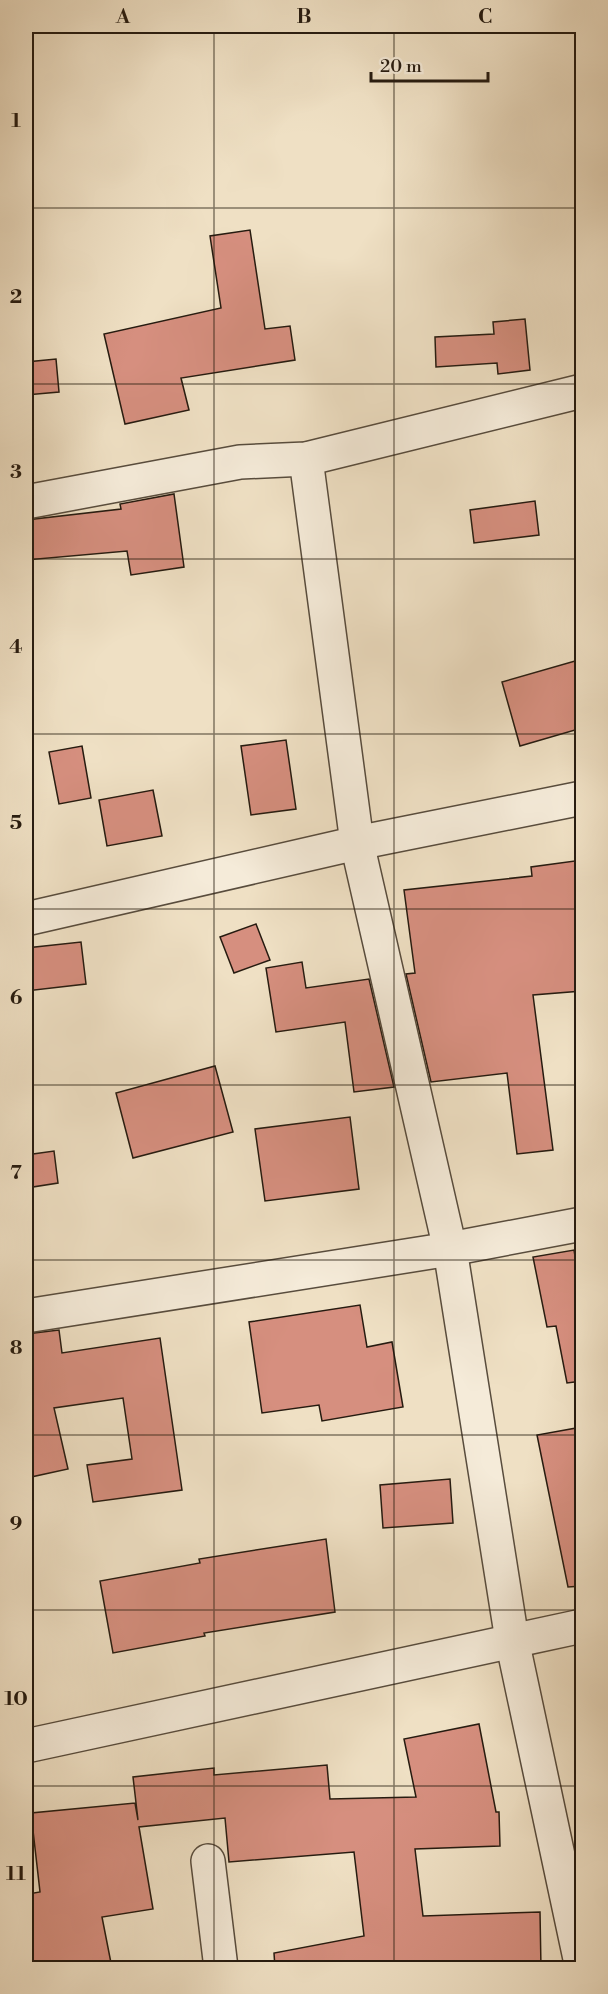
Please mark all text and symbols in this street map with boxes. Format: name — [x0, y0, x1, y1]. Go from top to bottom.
text: A — [115, 5, 131, 30]
text: B — [296, 5, 312, 30]
text: C — [478, 5, 492, 30]
scale bar — [371, 45, 488, 83]
text: 20 m — [380, 55, 422, 78]
text: 1 — [11, 109, 21, 134]
text: 2 — [10, 285, 22, 310]
text: 3 — [10, 460, 22, 485]
text: 4 — [9, 635, 23, 660]
text: 5 — [10, 811, 22, 836]
text: 6 — [10, 986, 23, 1011]
text: 7 — [10, 1161, 22, 1186]
text: 8 — [10, 1336, 23, 1361]
text: 9 — [10, 1512, 22, 1537]
text: 10 — [4, 1687, 28, 1712]
text: 11 — [6, 1862, 26, 1887]

